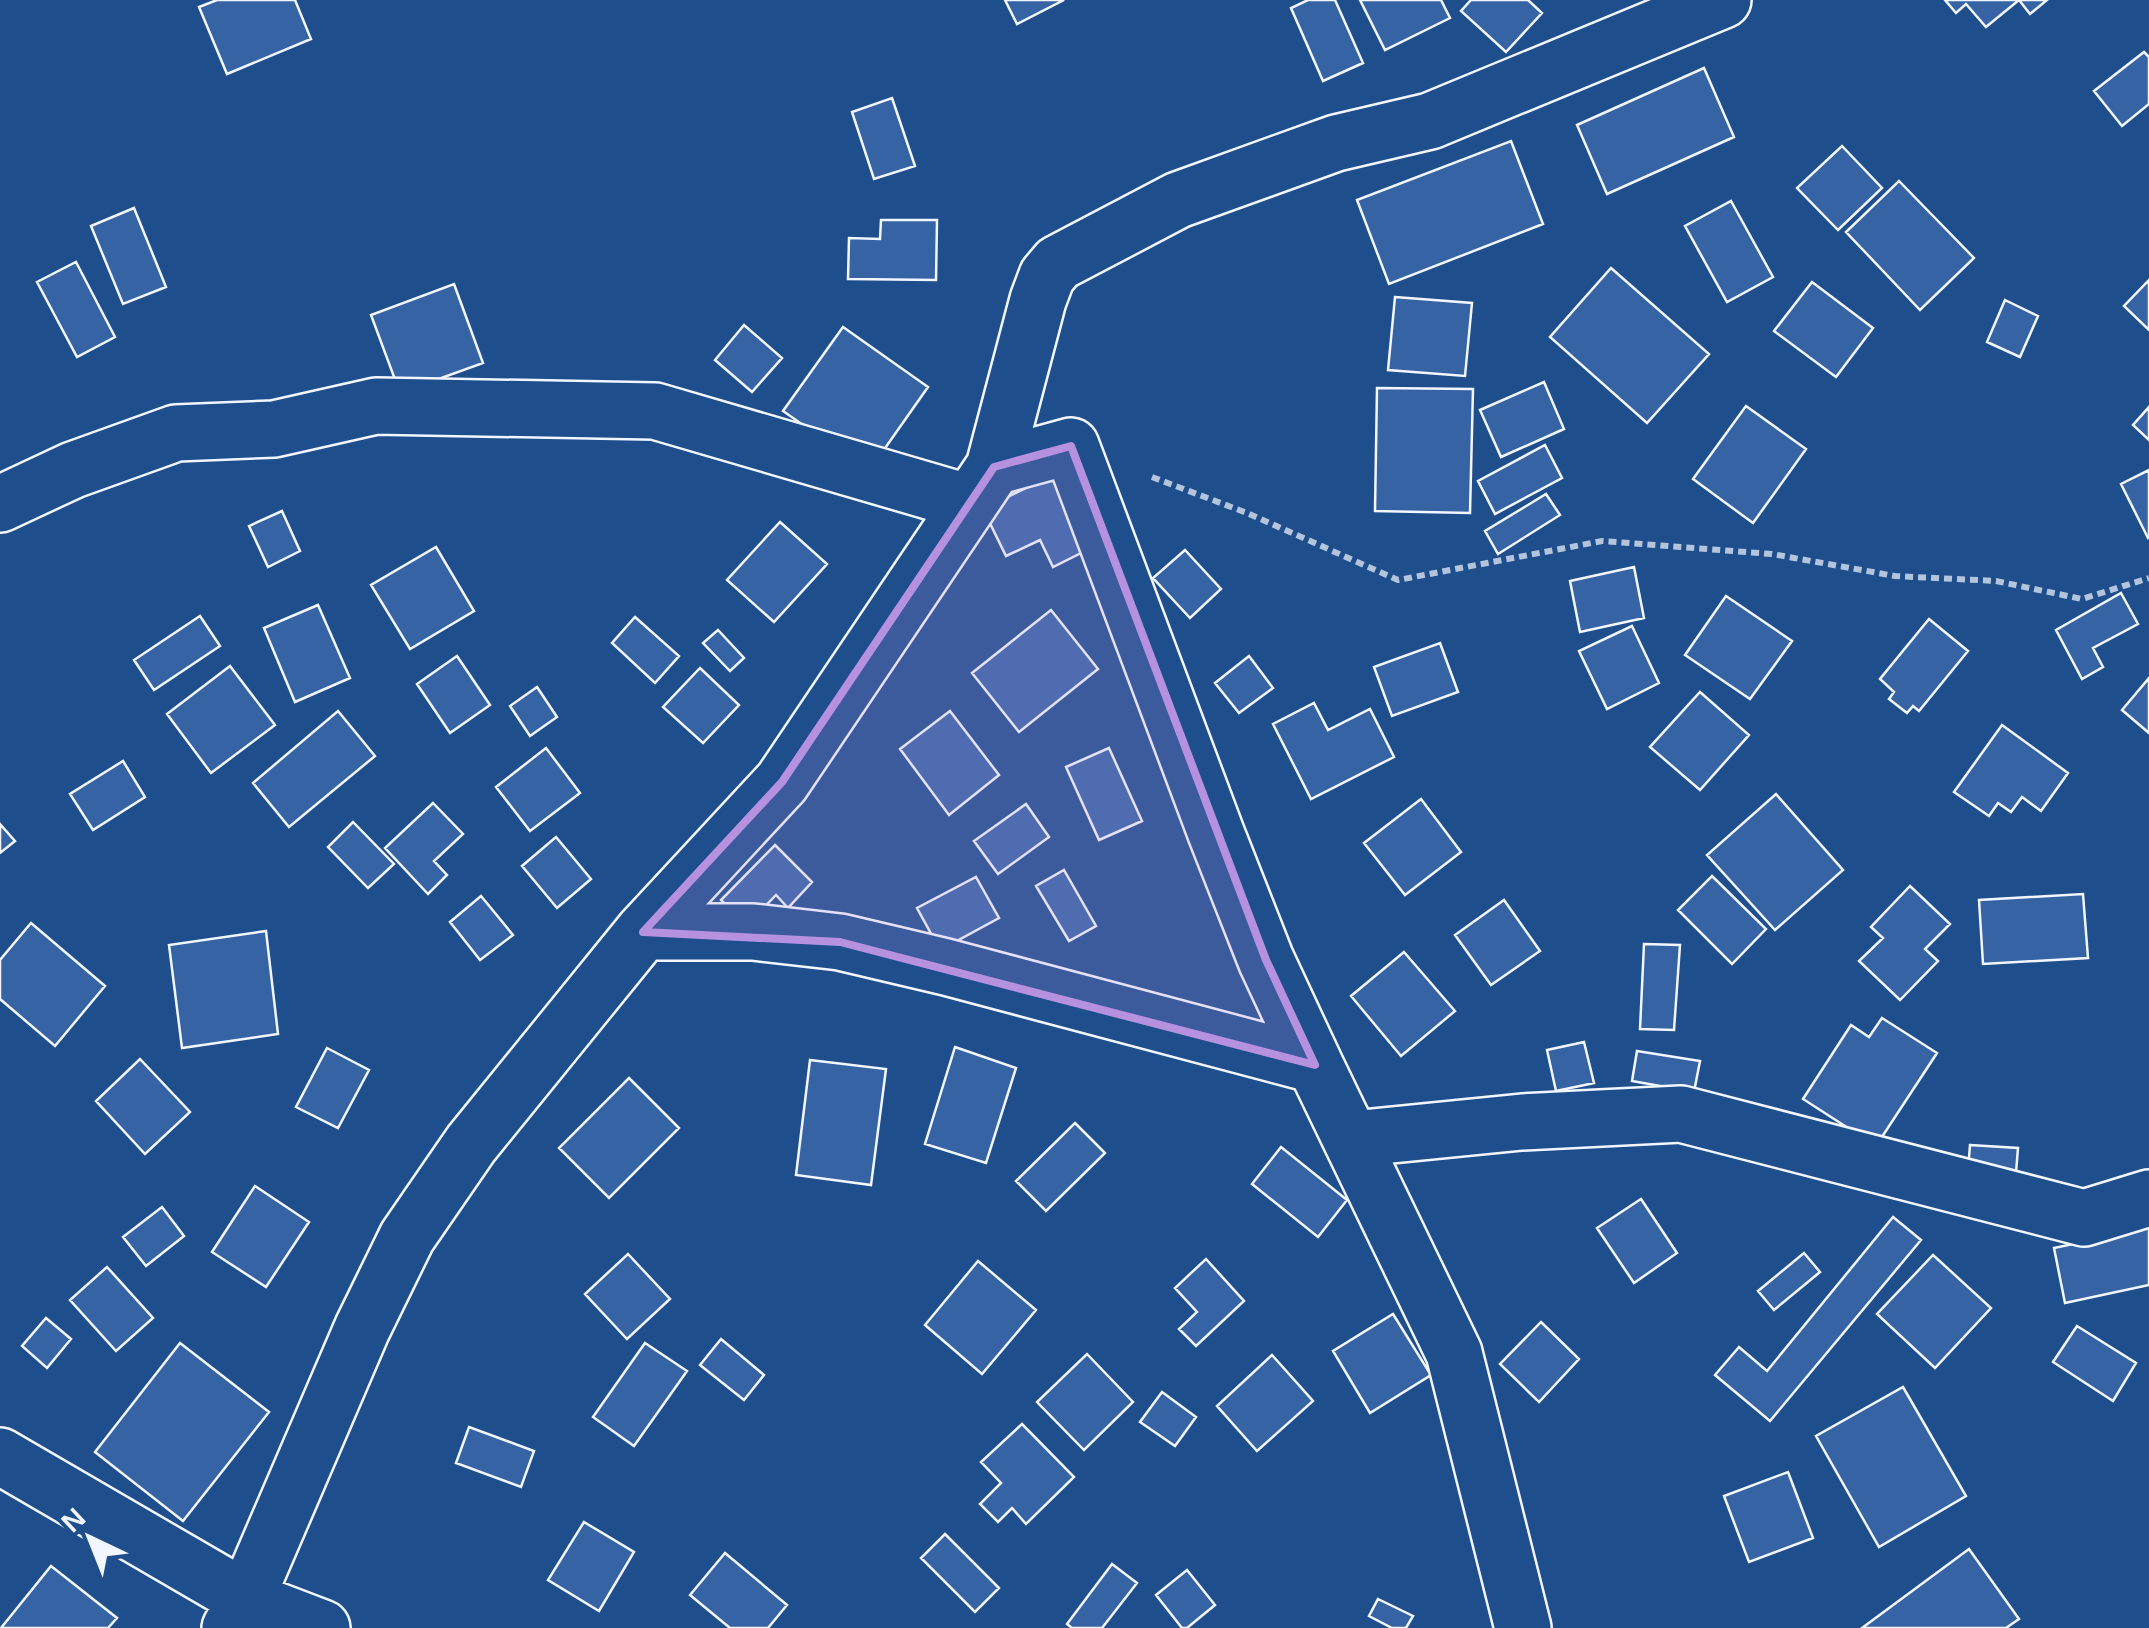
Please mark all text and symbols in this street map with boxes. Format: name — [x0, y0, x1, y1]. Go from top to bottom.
north arrow — [40, 1488, 140, 1588]
text: N — [55, 1502, 91, 1538]

